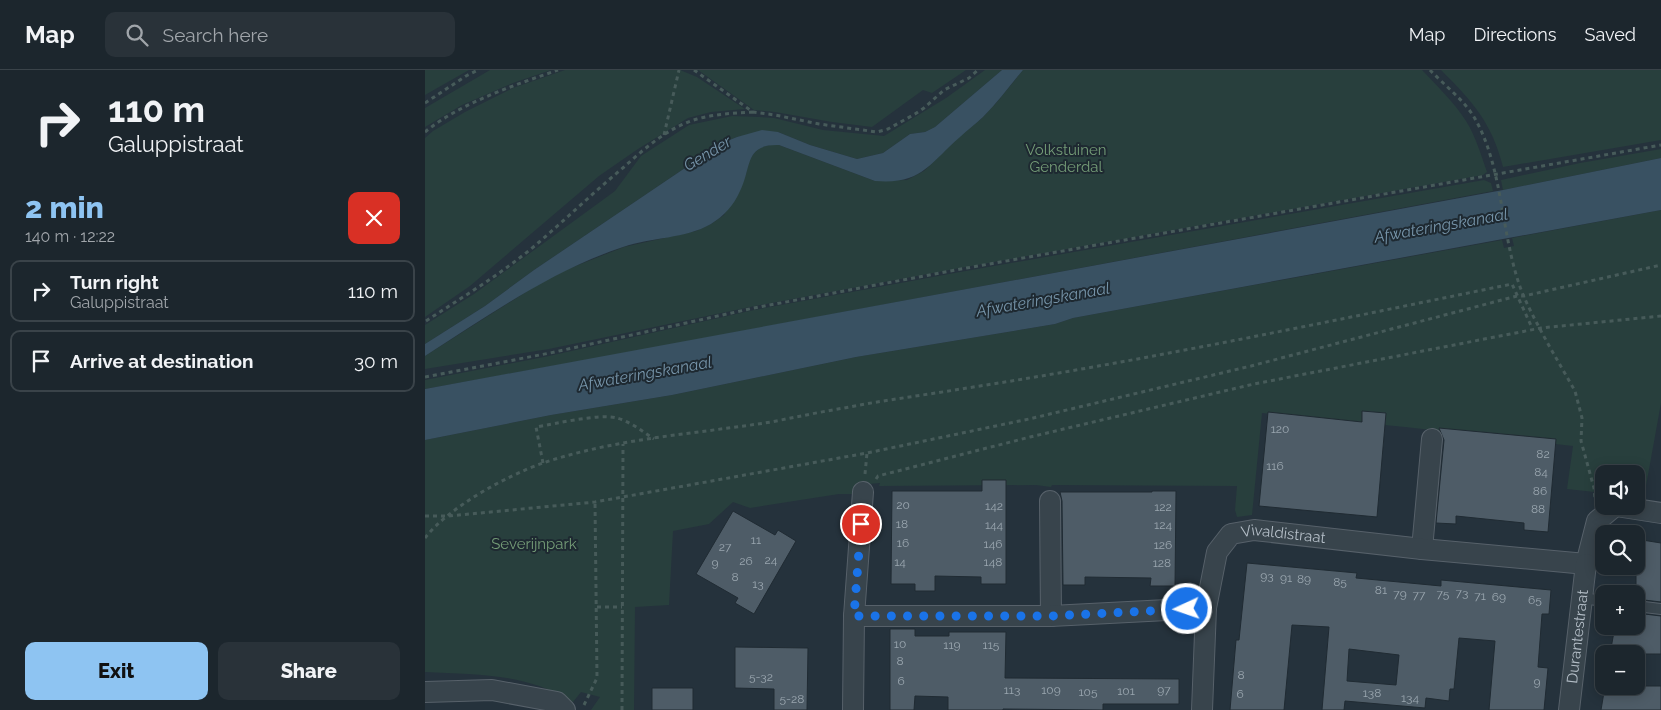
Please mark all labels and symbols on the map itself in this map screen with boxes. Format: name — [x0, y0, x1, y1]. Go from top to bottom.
water label: Gender — [680, 132, 735, 175]
park label: Volkstuinen Genderdal — [1026, 141, 1106, 176]
water label: Afwateringskanaal — [1372, 204, 1509, 247]
water label: Afwateringskanaal — [974, 278, 1111, 321]
water label: Afwateringskanaal — [576, 352, 713, 395]
house number: 120 — [1271, 422, 1289, 436]
house number: 82 — [1536, 447, 1550, 461]
house number: 116 — [1266, 459, 1284, 473]
house number: 84 — [1534, 465, 1548, 479]
house number: 86 — [1533, 484, 1547, 498]
house number: 20 — [896, 498, 910, 512]
house number: 142 — [985, 499, 1003, 513]
house number: 122 — [1154, 500, 1172, 514]
house number: 88 — [1531, 502, 1545, 516]
pin — [840, 503, 882, 545]
house number: 18 — [896, 517, 908, 531]
house number: 144 — [985, 518, 1004, 532]
house number: 124 — [1154, 518, 1172, 532]
street label: Vivaldistraat — [1240, 521, 1327, 547]
house number: 11 — [751, 533, 761, 547]
park label: Severijnpark — [491, 535, 577, 553]
house number: 16 — [897, 536, 909, 550]
house number: 146 — [984, 537, 1002, 551]
house number: 126 — [1154, 538, 1172, 552]
house number: 27 — [719, 540, 732, 554]
house number: 24 — [765, 553, 778, 567]
house number: 26 — [739, 554, 753, 568]
house number: 14 — [894, 555, 906, 569]
house number: 148 — [984, 555, 1002, 569]
house number: 9 — [711, 556, 719, 570]
house number: 128 — [1153, 556, 1171, 570]
house number: 93 — [1260, 569, 1274, 583]
house number: 8 — [731, 570, 739, 584]
house number: 91 — [1280, 571, 1292, 585]
house number: 89 — [1297, 572, 1311, 586]
house number: 85 — [1333, 575, 1347, 589]
house number: 13 — [752, 577, 764, 591]
position arrow — [1160, 582, 1212, 634]
house number: 81 — [1375, 583, 1387, 597]
house number: 73 — [1456, 586, 1468, 600]
house number: 79 — [1393, 587, 1407, 601]
house number: 75 — [1437, 587, 1450, 601]
house number: 77 — [1413, 588, 1426, 602]
house number: 71 — [1474, 589, 1486, 603]
street label: Durantestraat — [1563, 589, 1592, 684]
house number: 69 — [1492, 590, 1506, 604]
house number: 65 — [1528, 593, 1542, 607]
house number: 10 — [894, 637, 906, 651]
house number: 119 — [943, 638, 961, 652]
house number: 115 — [983, 638, 1000, 652]
house number: 8 — [896, 654, 904, 668]
house number: 8 — [1237, 668, 1245, 682]
house number: 5-32 — [749, 670, 773, 684]
house number: 6 — [897, 674, 905, 688]
house number: 9 — [1533, 675, 1541, 689]
house number: 113 — [1004, 683, 1020, 697]
house number: 109 — [1041, 683, 1061, 697]
house number: 97 — [1157, 683, 1171, 697]
house number: 101 — [1117, 684, 1135, 698]
house number: 105 — [1078, 685, 1098, 699]
house number: 138 — [1363, 686, 1381, 700]
house number: 6 — [1236, 687, 1244, 701]
house number: 134 — [1401, 691, 1419, 705]
house number: 5-28 — [780, 692, 804, 706]

